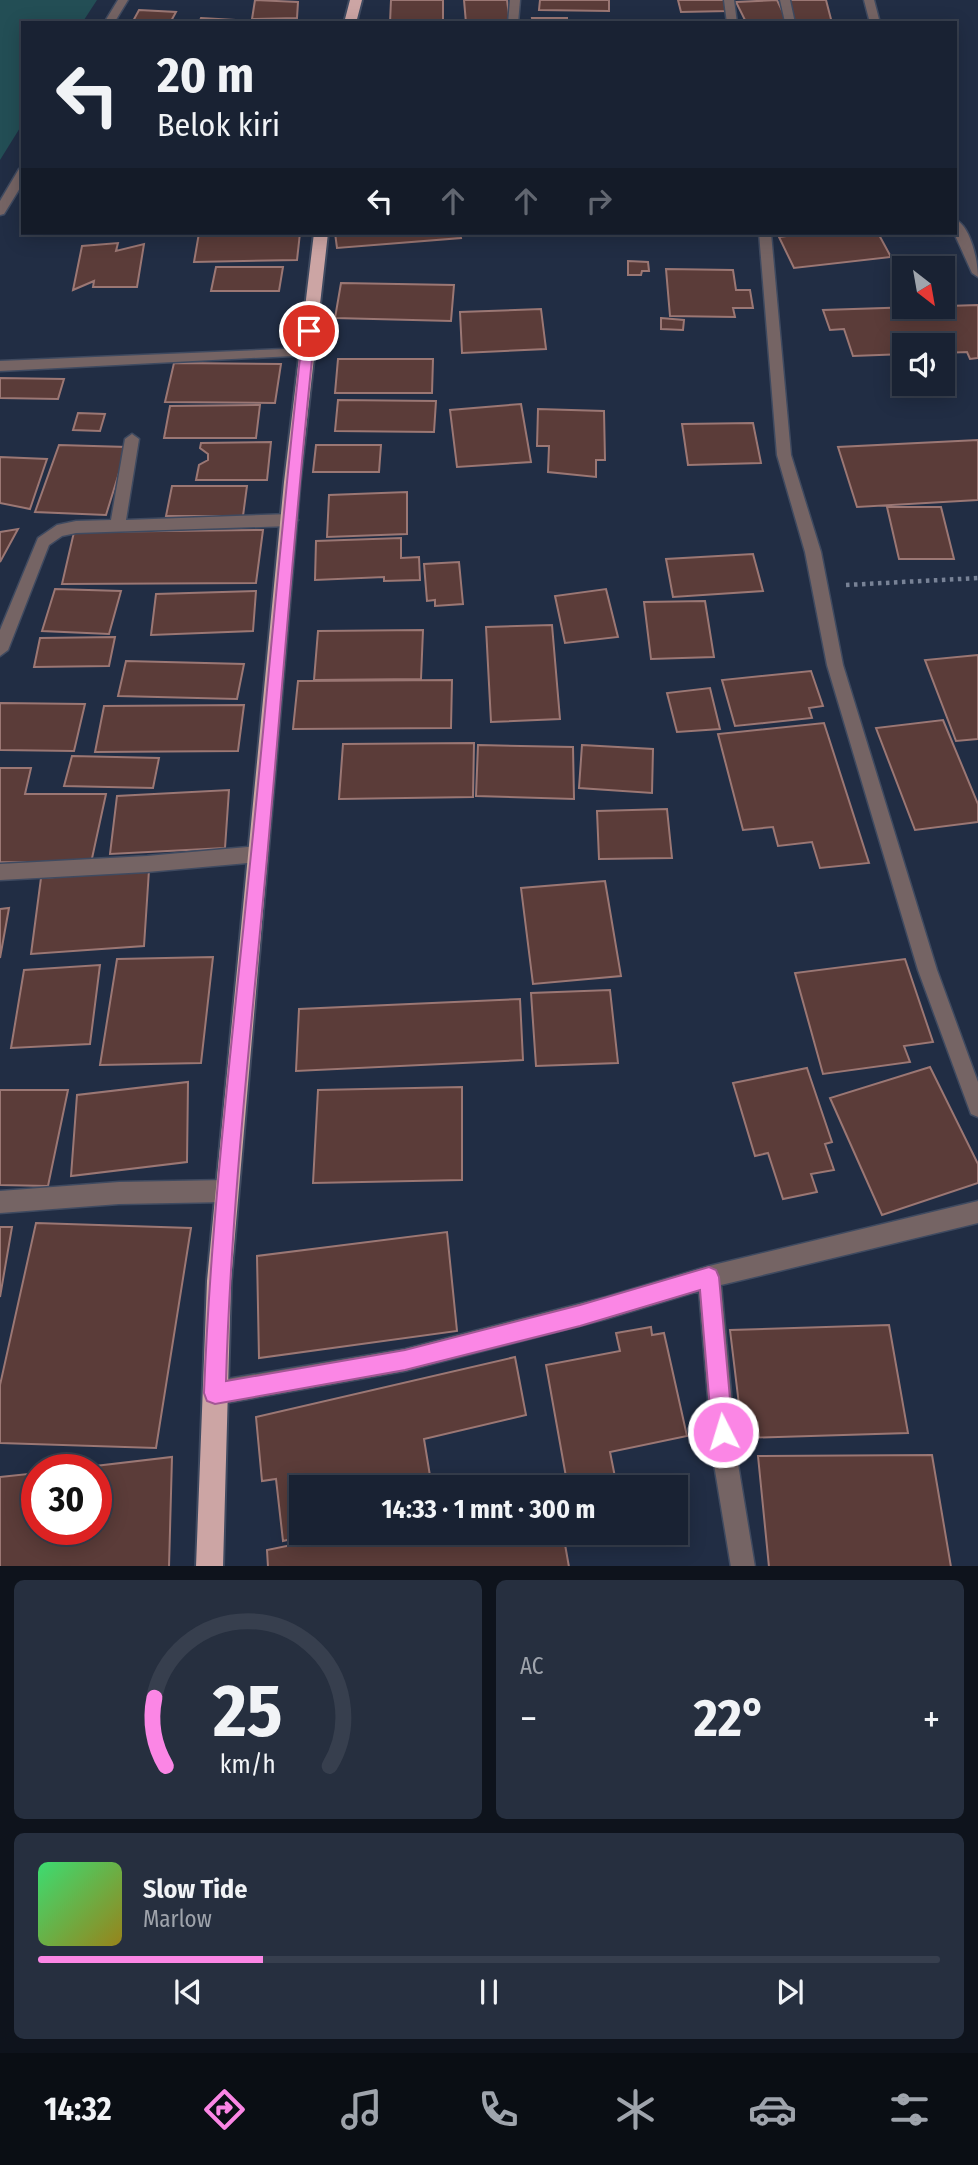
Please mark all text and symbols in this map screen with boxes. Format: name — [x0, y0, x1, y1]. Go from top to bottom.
text: 20 m — [157, 46, 254, 105]
icon: left — [42, 49, 133, 140]
text: Belok kiri — [157, 106, 280, 144]
icon: left — [361, 182, 399, 220]
icon: ahead — [434, 182, 472, 220]
icon: ahead — [507, 182, 545, 220]
icon: right — [580, 182, 618, 220]
north arrow — [892, 256, 956, 318]
map controls — [892, 256, 955, 396]
pin — [279, 301, 339, 361]
icon: arrive — [290, 312, 328, 350]
button: sound — [892, 333, 955, 396]
position arrow — [686, 1395, 760, 1469]
speed limit sign: 30 — [21, 1454, 112, 1545]
text: 14:33 · 1 mnt · 300 m — [382, 1494, 595, 1525]
text: AC — [520, 1652, 544, 1680]
text: 25 — [212, 1668, 283, 1755]
text: 22° — [694, 1687, 766, 1750]
text: − — [520, 1696, 537, 1742]
text: + — [923, 1696, 940, 1742]
text: km/h — [220, 1749, 276, 1779]
text: Slow Tide — [143, 1874, 247, 1905]
text: Marlow — [143, 1905, 212, 1933]
icon: previous — [169, 1973, 207, 2011]
icon: pause — [470, 1973, 508, 2011]
icon: next — [771, 1973, 809, 2011]
icon: directions — [200, 2085, 249, 2134]
icon: music — [337, 2085, 386, 2134]
icon: phone — [474, 2085, 523, 2134]
icon: climate — [611, 2085, 660, 2134]
icon: car — [748, 2085, 797, 2134]
icon: filters — [885, 2085, 934, 2134]
text: 14:32 — [44, 2090, 112, 2128]

